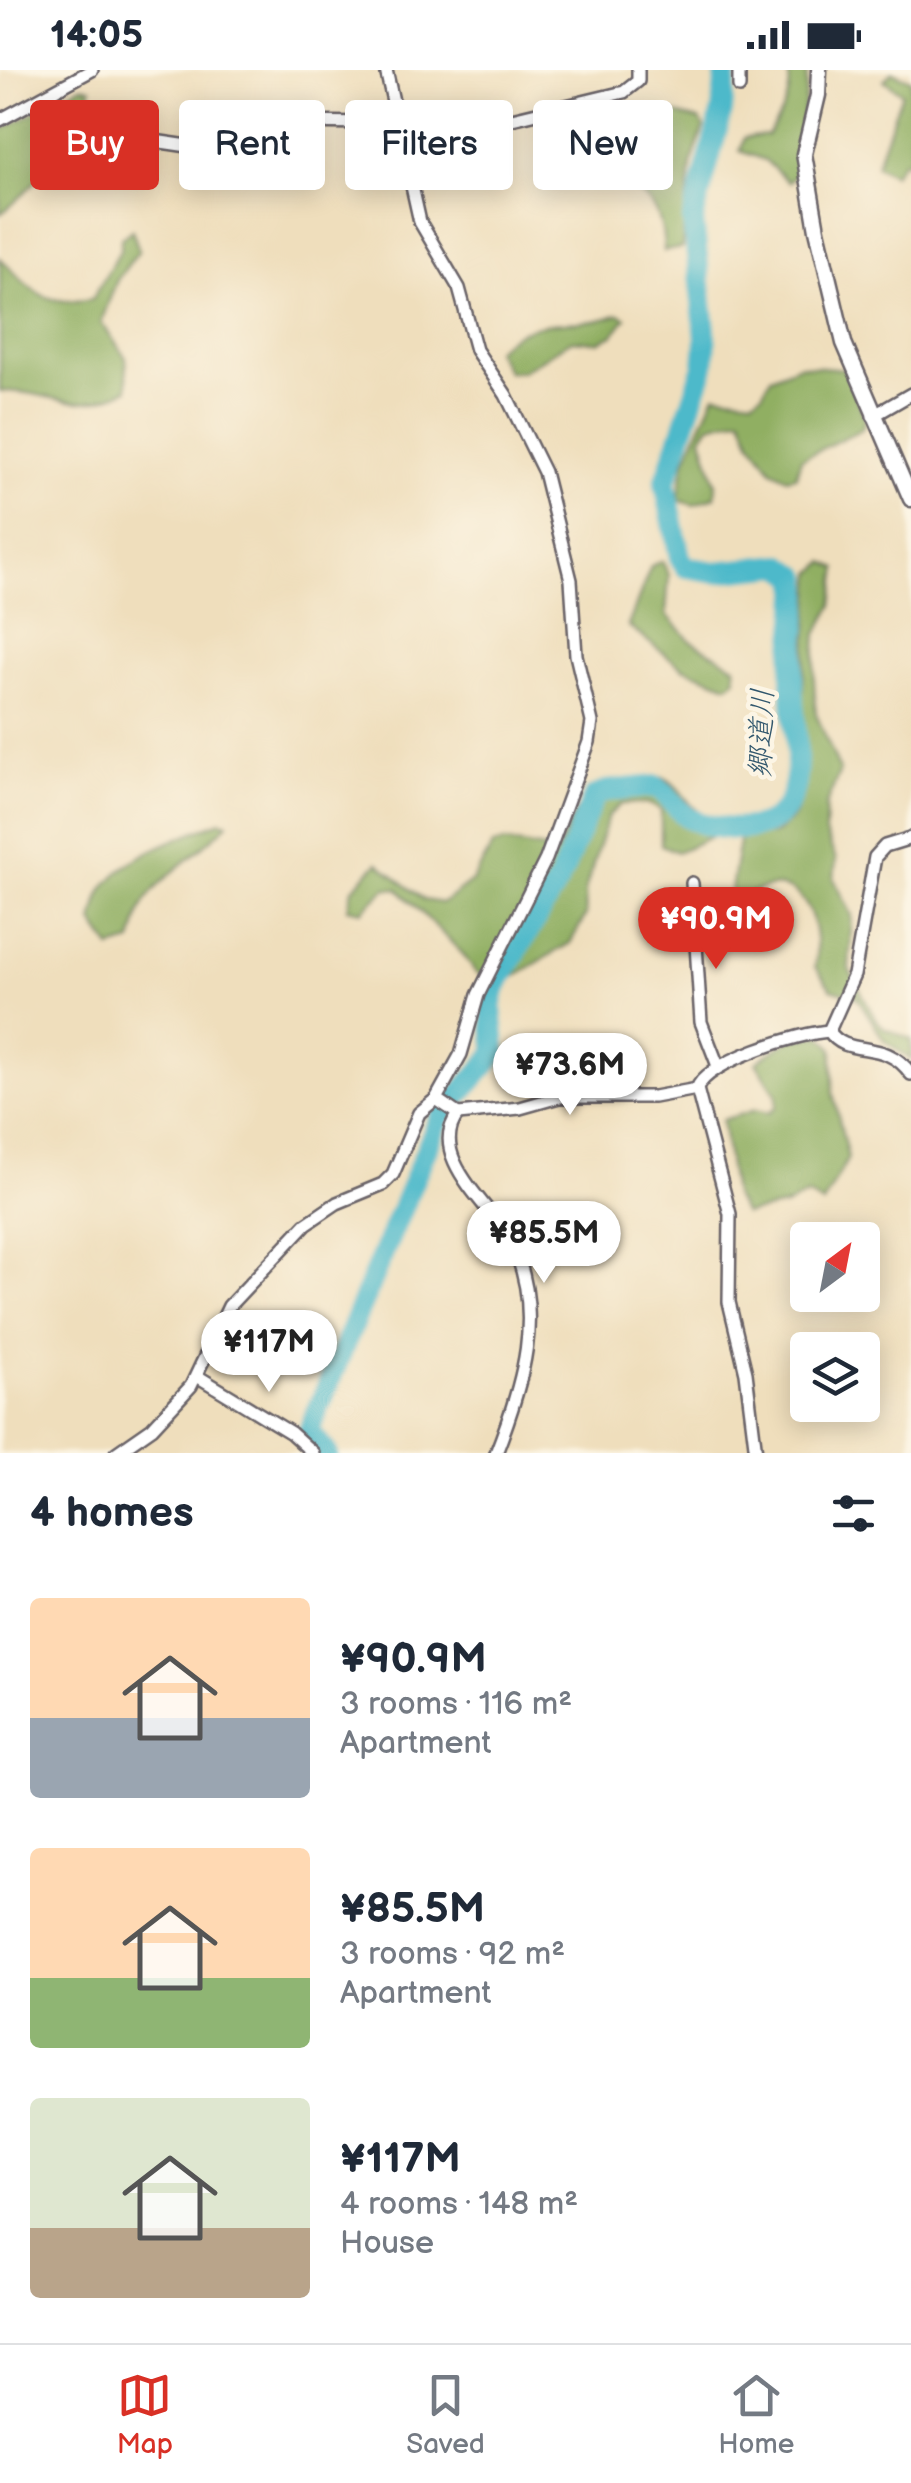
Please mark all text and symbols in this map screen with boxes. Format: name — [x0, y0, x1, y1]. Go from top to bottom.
text: 14:05 — [50, 13, 143, 58]
chip: Buy — [30, 100, 159, 190]
chip: Rent — [179, 100, 325, 190]
chip: Filters — [345, 100, 513, 190]
chip: New — [533, 100, 673, 190]
water label: 郷道川 — [742, 687, 782, 779]
pin: ¥90.9M — [635, 887, 797, 972]
text: ¥90.9M — [660, 900, 772, 939]
pin: ¥73.6M — [489, 1033, 651, 1118]
text: ¥73.6M — [515, 1046, 625, 1085]
pin: ¥85.5M — [463, 1201, 625, 1286]
text: ¥85.5M — [489, 1214, 599, 1253]
north arrow — [790, 1222, 880, 1312]
map controls — [790, 1222, 880, 1422]
pin: ¥117M — [199, 1310, 339, 1395]
text: ¥117M — [223, 1323, 315, 1362]
button: layers — [790, 1332, 880, 1422]
icon: filters — [826, 1486, 881, 1541]
text: 4 homes — [30, 1488, 194, 1539]
text: ¥90.9M — [340, 1634, 487, 1685]
icon: home — [110, 1638, 230, 1758]
text: 3 rooms · 116 m² — [340, 1685, 572, 1724]
text: Apartment — [340, 1724, 491, 1763]
text: ¥85.5M — [340, 1884, 485, 1935]
icon: home — [110, 1888, 230, 2008]
text: 3 rooms · 92 m² — [340, 1935, 565, 1974]
text: Apartment — [340, 1974, 491, 2013]
text: ¥117M — [340, 2134, 461, 2185]
icon: home — [110, 2138, 230, 2258]
text: 4 rooms · 148 m² — [340, 2185, 578, 2224]
text: House — [340, 2224, 434, 2263]
tab: Map — [117, 2368, 173, 2461]
tab: Saved — [406, 2368, 485, 2461]
tab: Home — [718, 2368, 794, 2461]

